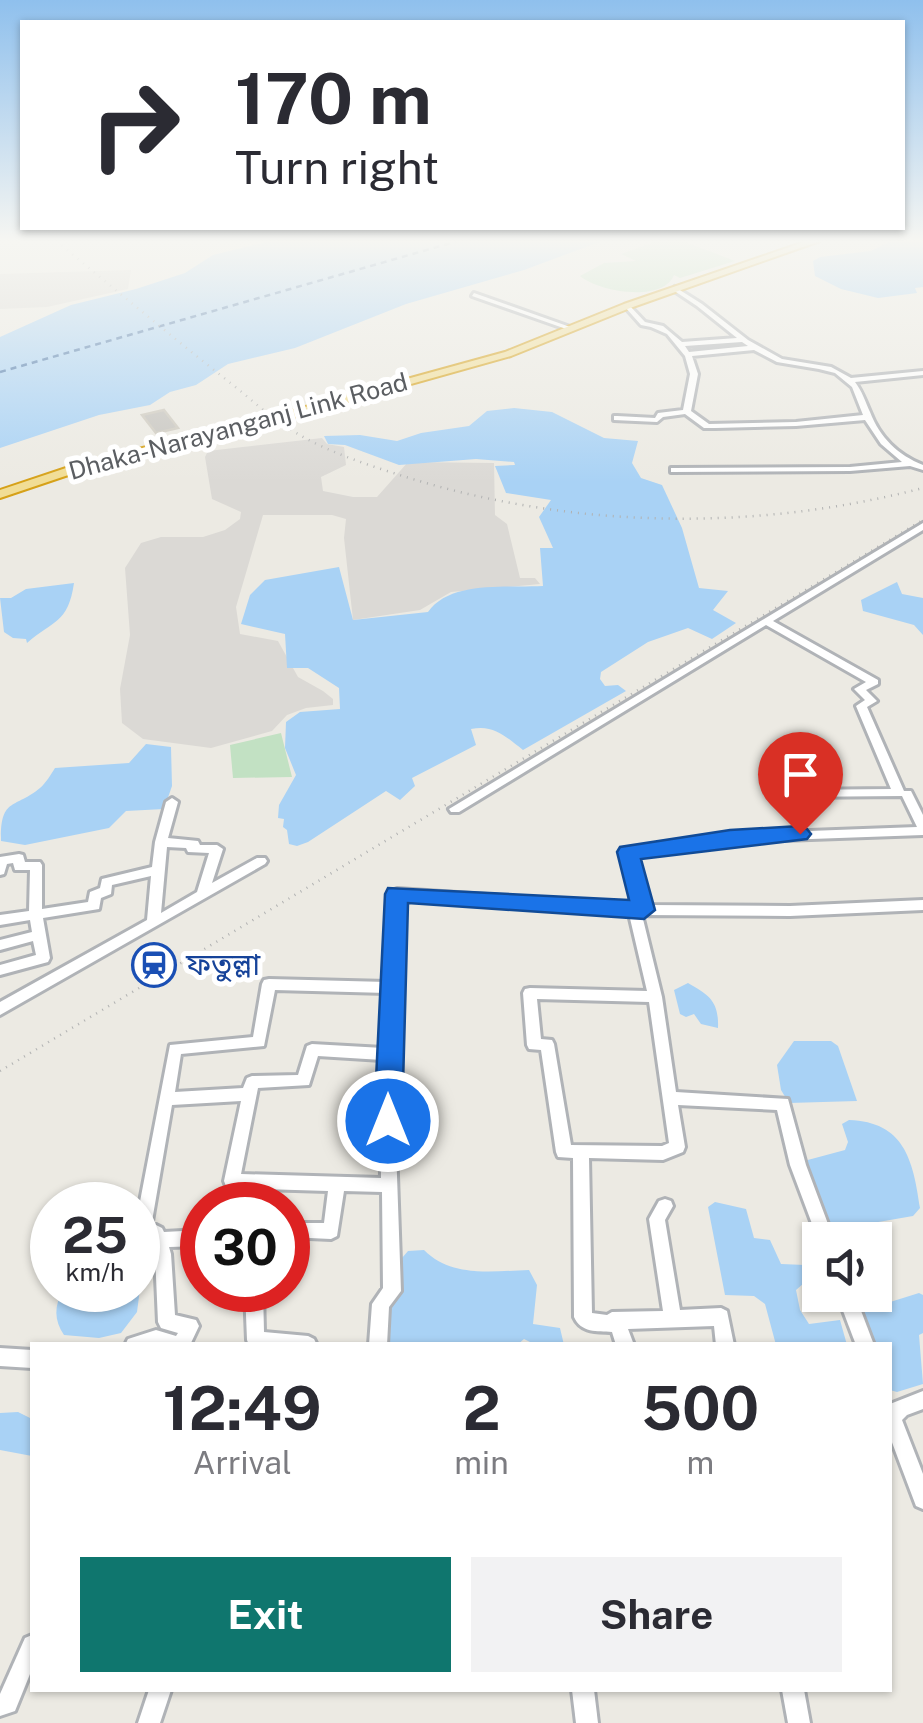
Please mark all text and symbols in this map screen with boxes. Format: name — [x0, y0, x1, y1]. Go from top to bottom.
text: 170 m — [235, 57, 432, 140]
icon: right — [70, 60, 200, 190]
text: Turn right — [235, 141, 439, 194]
street label: Dhaka-Narayanganj Link Road — [65, 366, 411, 486]
pin — [758, 732, 843, 835]
icon: arrive — [773, 747, 828, 802]
station icon: ফতুল্লা — [131, 942, 177, 988]
place label: ফতুল্লা — [185, 946, 261, 983]
position arrow — [336, 1069, 440, 1173]
speed limit sign: 30 — [180, 1182, 310, 1312]
text: 25 — [62, 1205, 128, 1264]
map controls — [802, 1222, 892, 1312]
button: sound — [802, 1222, 892, 1312]
text: km/h — [66, 1257, 124, 1287]
text: 12:49 — [163, 1373, 322, 1444]
text: 2 — [462, 1373, 501, 1444]
text: 500 — [641, 1373, 759, 1444]
text: Arrival — [193, 1444, 292, 1481]
text: min — [454, 1444, 509, 1481]
text: m — [686, 1444, 714, 1481]
button: Exit — [80, 1557, 451, 1672]
button: Share — [471, 1557, 842, 1672]

